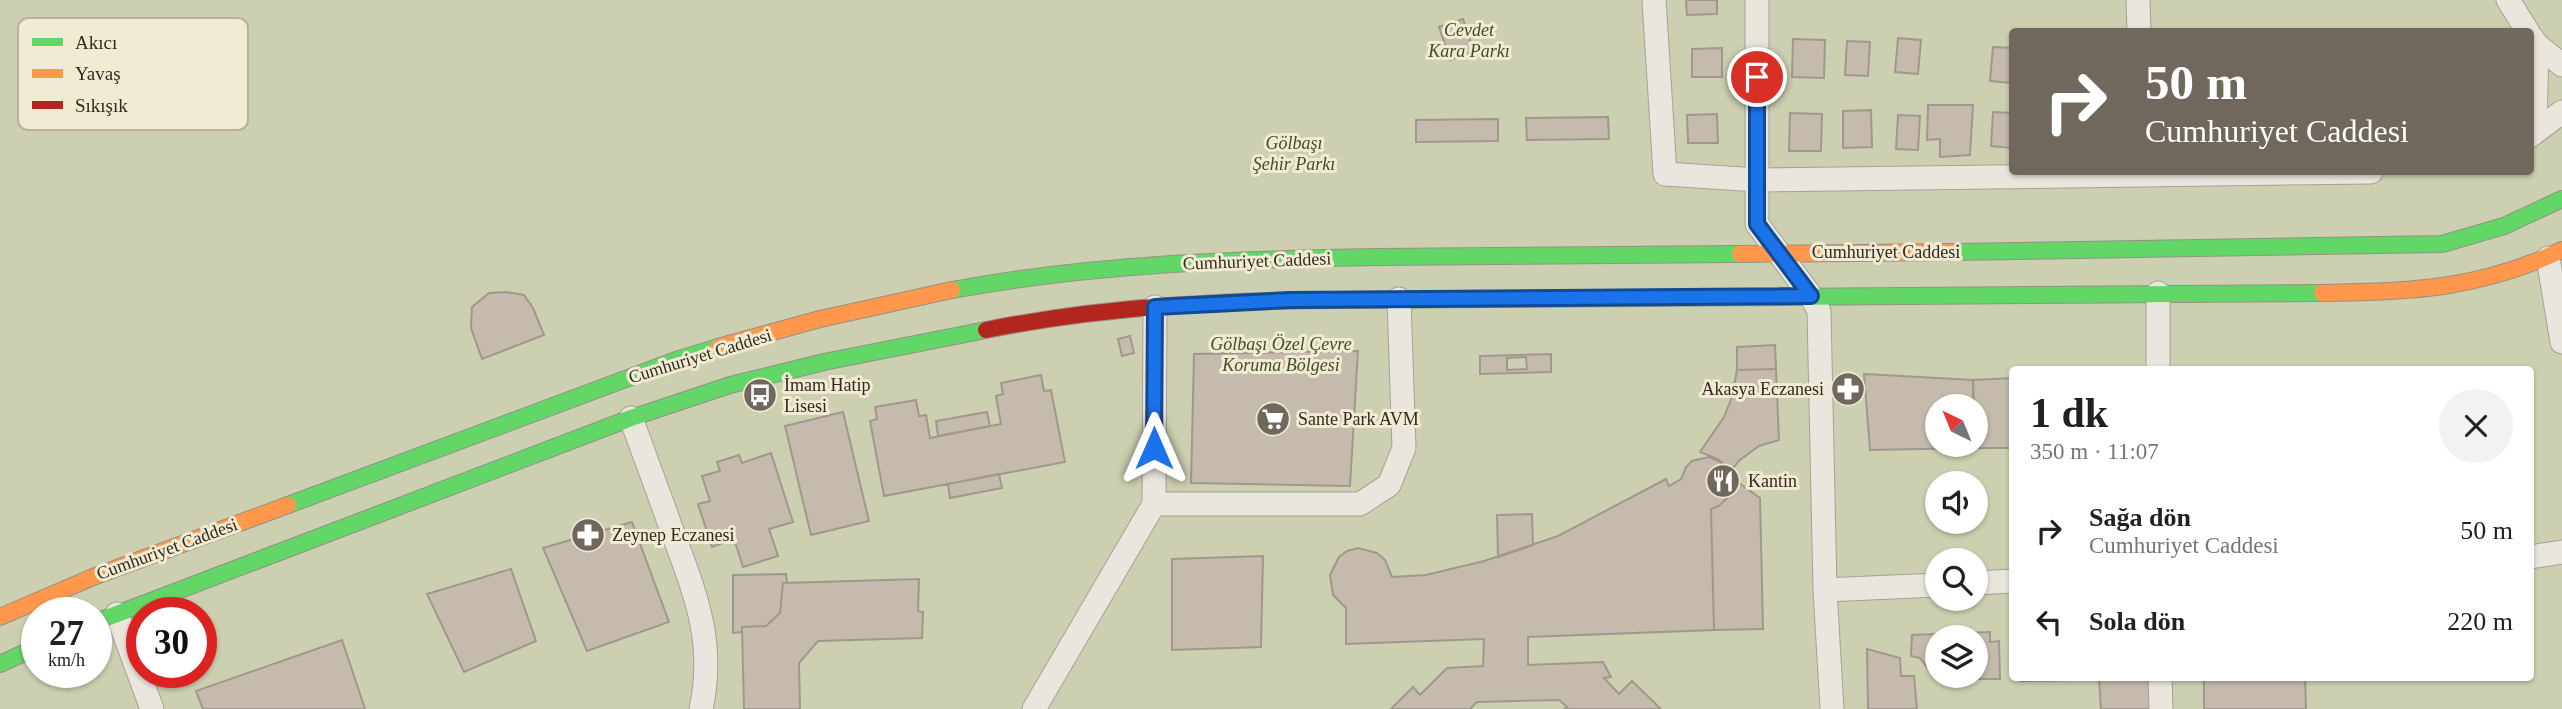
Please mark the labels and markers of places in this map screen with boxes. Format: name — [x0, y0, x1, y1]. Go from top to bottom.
pin — [1727, 47, 1787, 107]
pharmacy icon: Akasya Eczanesi — [1829, 370, 1867, 408]
place label: İmam Hatip Lisesi — [784, 375, 870, 416]
bus stop icon: İmam Hatip Lisesi — [741, 376, 779, 414]
place label: Akasya Eczanesi — [1702, 379, 1824, 399]
supermarket icon: Sante Park AVM — [1254, 400, 1292, 438]
place label: Sante Park AVM — [1298, 409, 1419, 429]
restaurant icon: Kantin — [1704, 462, 1742, 500]
place label: Kantin — [1748, 471, 1797, 491]
pharmacy icon: Zeynep Eczanesi — [569, 516, 607, 554]
place label: Zeynep Eczanesi — [612, 525, 734, 545]

